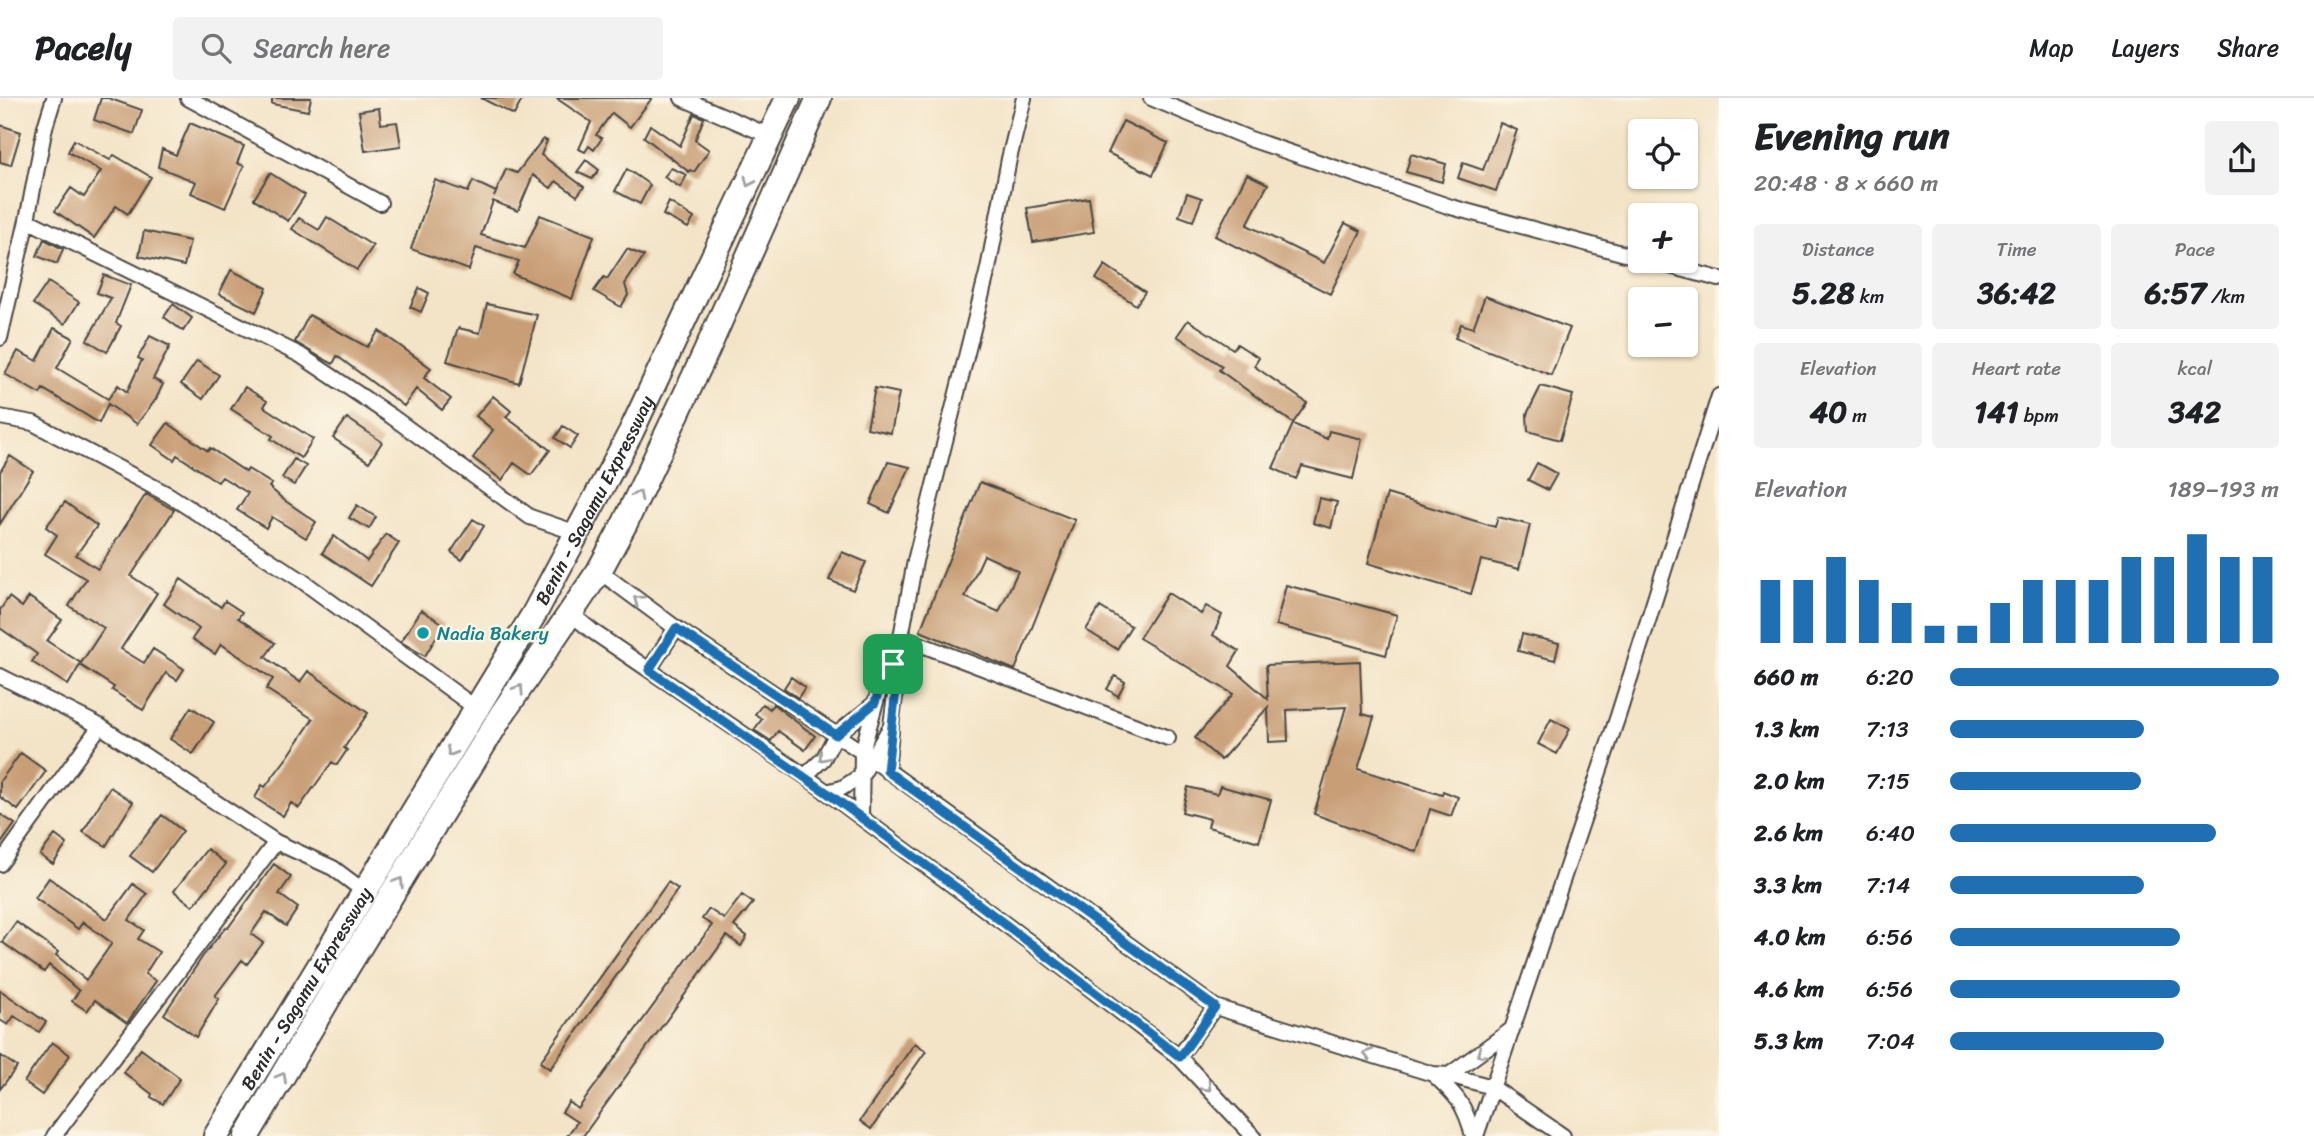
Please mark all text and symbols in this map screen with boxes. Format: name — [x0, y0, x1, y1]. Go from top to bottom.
search box — [173, 17, 663, 80]
text: Pacely — [35, 19, 131, 77]
text: Search here — [253, 25, 390, 71]
text: Map — [2029, 27, 2074, 69]
text: Layers — [2112, 27, 2179, 69]
text: Share — [2217, 27, 2279, 69]
icon: search — [197, 29, 235, 67]
text: Evening run — [1754, 103, 1950, 170]
map controls — [1628, 119, 1698, 357]
button: locate — [1628, 119, 1698, 189]
button: share — [2205, 121, 2279, 195]
text: 20:48 · 8 × 660 m — [1754, 163, 1938, 204]
one-way arrow — [743, 175, 757, 187]
button: + — [1628, 203, 1698, 273]
text: Distance — [1802, 233, 1874, 266]
text: Time — [1996, 233, 2037, 266]
text: Pace — [2175, 233, 2215, 266]
text: 5.28 — [1792, 266, 1855, 320]
text: 36:42 — [1977, 266, 2056, 320]
text: 6:57 — [2145, 266, 2206, 320]
text: km — [1855, 280, 1884, 313]
text: /km — [2206, 280, 2245, 313]
button: − — [1628, 287, 1698, 357]
text: Elevation — [1800, 352, 1877, 385]
text: Heart rate — [1972, 352, 2061, 385]
text: kcal — [2178, 352, 2212, 385]
text: 40 — [1810, 385, 1847, 439]
text: 141 — [1974, 385, 2019, 439]
text: 342 — [2169, 385, 2221, 439]
street label: Benin - Sagamu Expressway — [526, 390, 663, 611]
text: m — [1847, 399, 1867, 432]
text: bpm — [2019, 399, 2059, 432]
text: Elevation — [1754, 469, 1847, 510]
text: 189–193 m — [2168, 469, 2279, 510]
one-way arrow — [630, 490, 644, 502]
one-way arrow — [634, 596, 646, 608]
place label: Nadia Bakery — [437, 617, 549, 650]
marker: Nadia Bakery — [415, 625, 431, 641]
pin — [863, 634, 923, 694]
icon: arrive — [874, 645, 912, 683]
text: 660 m — [1754, 657, 1818, 698]
text: 6:20 — [1866, 657, 1914, 698]
one-way arrow — [510, 683, 523, 696]
text: 1.3 km — [1754, 709, 1819, 750]
text: 7:13 — [1866, 709, 1909, 750]
one-way arrow — [446, 745, 459, 758]
one-way arrow — [819, 749, 831, 762]
text: 2.0 km — [1754, 761, 1825, 802]
text: 7:15 — [1866, 761, 1910, 802]
text: 2.6 km — [1754, 813, 1823, 854]
text: 6:40 — [1866, 813, 1915, 854]
text: 3.3 km — [1754, 865, 1822, 906]
text: 7:14 — [1866, 865, 1910, 906]
one-way arrow — [390, 877, 403, 890]
street label: Benin - Sagamu Expressway — [232, 880, 381, 1097]
text: 4.0 km — [1754, 917, 1826, 958]
text: 6:56 — [1866, 917, 1913, 958]
text: 4.6 km — [1754, 969, 1824, 1010]
text: 6:56 — [1866, 969, 1913, 1010]
text: 5.3 km — [1754, 1021, 1823, 1062]
text: 7:04 — [1866, 1021, 1915, 1062]
one-way arrow — [1476, 1045, 1489, 1057]
one-way arrow — [1362, 1048, 1374, 1063]
one-way arrow — [274, 1072, 287, 1085]
one-way arrow — [1199, 1079, 1212, 1092]

